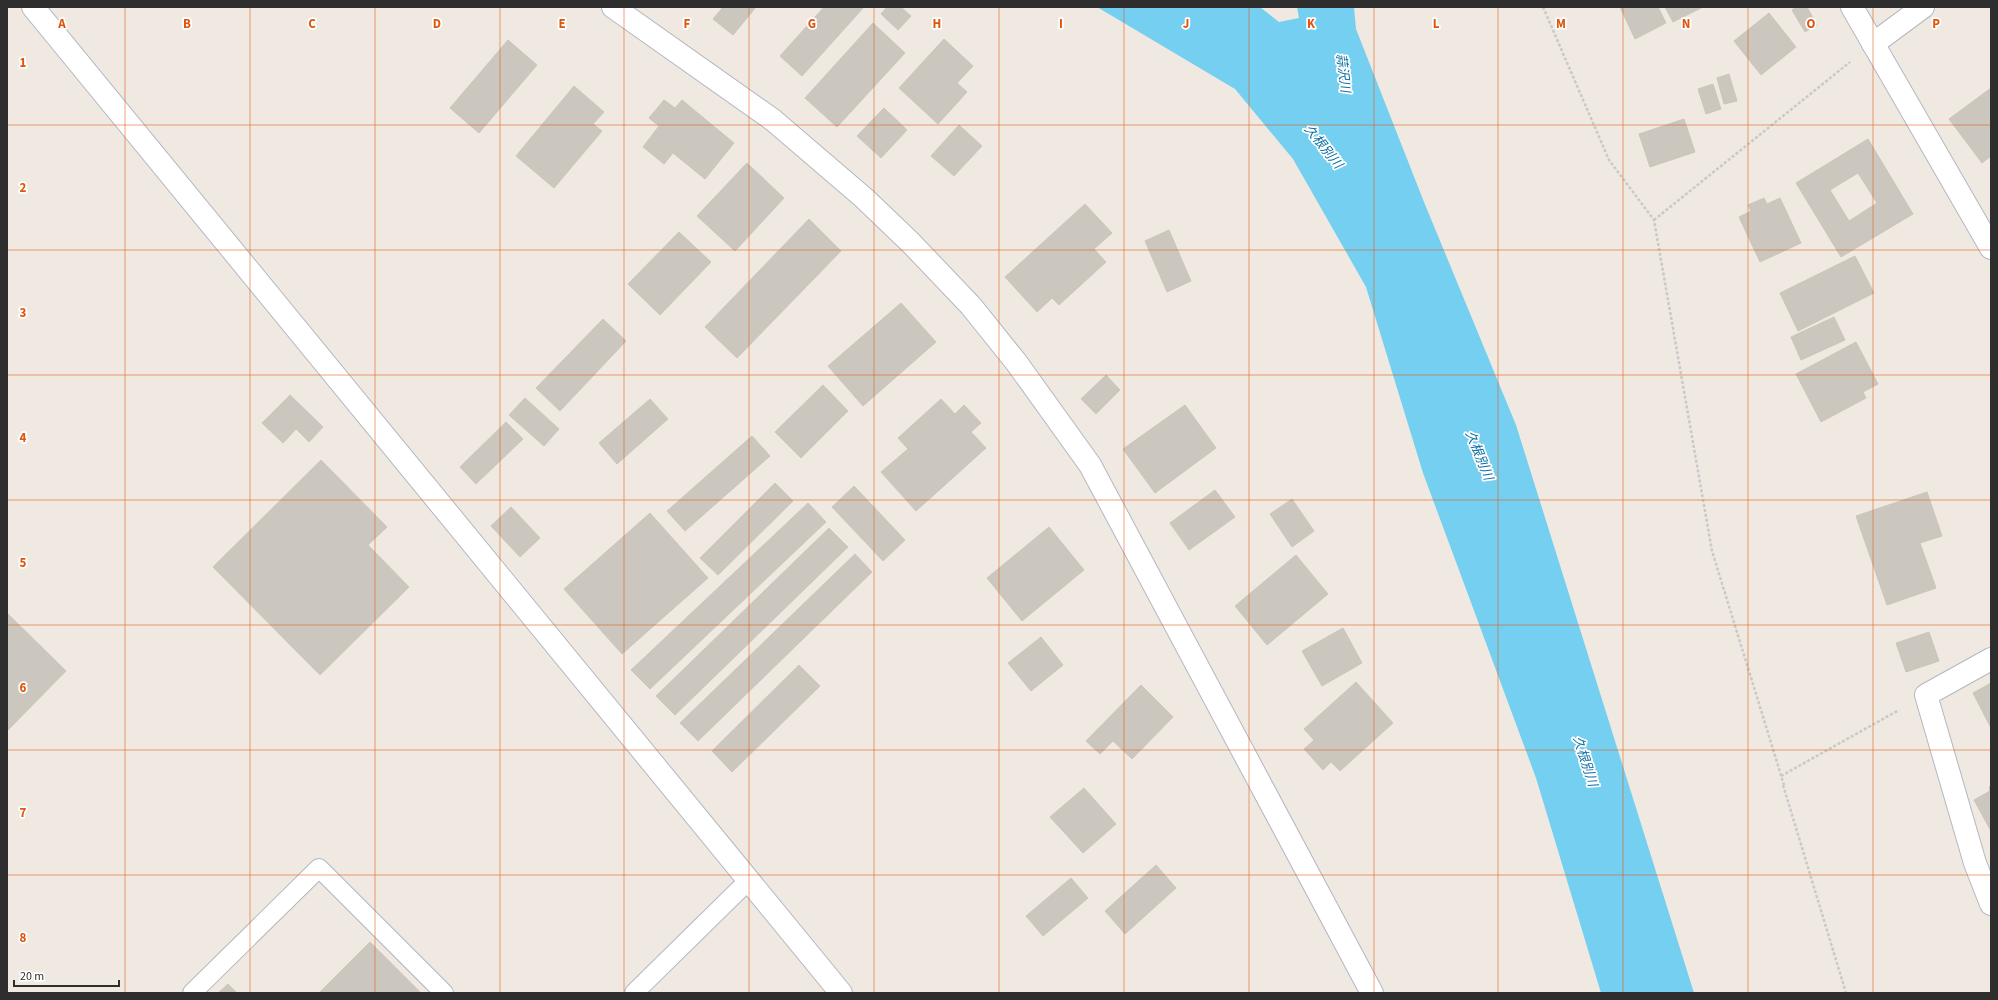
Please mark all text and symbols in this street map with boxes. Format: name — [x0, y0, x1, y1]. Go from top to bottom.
text: A — [57, 15, 66, 33]
text: B — [183, 15, 191, 33]
text: C — [308, 15, 316, 33]
text: D — [433, 15, 441, 33]
text: E — [558, 15, 566, 33]
text: F — [684, 15, 691, 33]
text: G — [808, 15, 816, 33]
text: H — [933, 15, 941, 33]
text: I — [1059, 15, 1063, 33]
text: J — [1183, 15, 1189, 33]
text: K — [1307, 15, 1316, 33]
text: L — [1433, 15, 1440, 33]
text: M — [1556, 15, 1566, 33]
text: N — [1682, 15, 1690, 33]
text: O — [1807, 15, 1816, 33]
text: P — [1932, 15, 1940, 33]
water label: 蒜沢川 — [1332, 53, 1355, 96]
text: 1 — [20, 54, 27, 72]
water label: 久根別川 — [1300, 121, 1348, 174]
text: 2 — [20, 179, 27, 197]
text: 3 — [20, 304, 27, 322]
water label: 久根別川 — [1461, 428, 1498, 485]
text: 4 — [20, 429, 27, 447]
text: 5 — [20, 554, 27, 572]
text: 6 — [20, 679, 27, 697]
water label: 久根別川 — [1568, 734, 1602, 791]
text: 7 — [20, 804, 27, 822]
text: 8 — [20, 929, 27, 947]
scale bar — [14, 962, 119, 988]
text: 20 m — [20, 968, 44, 985]

